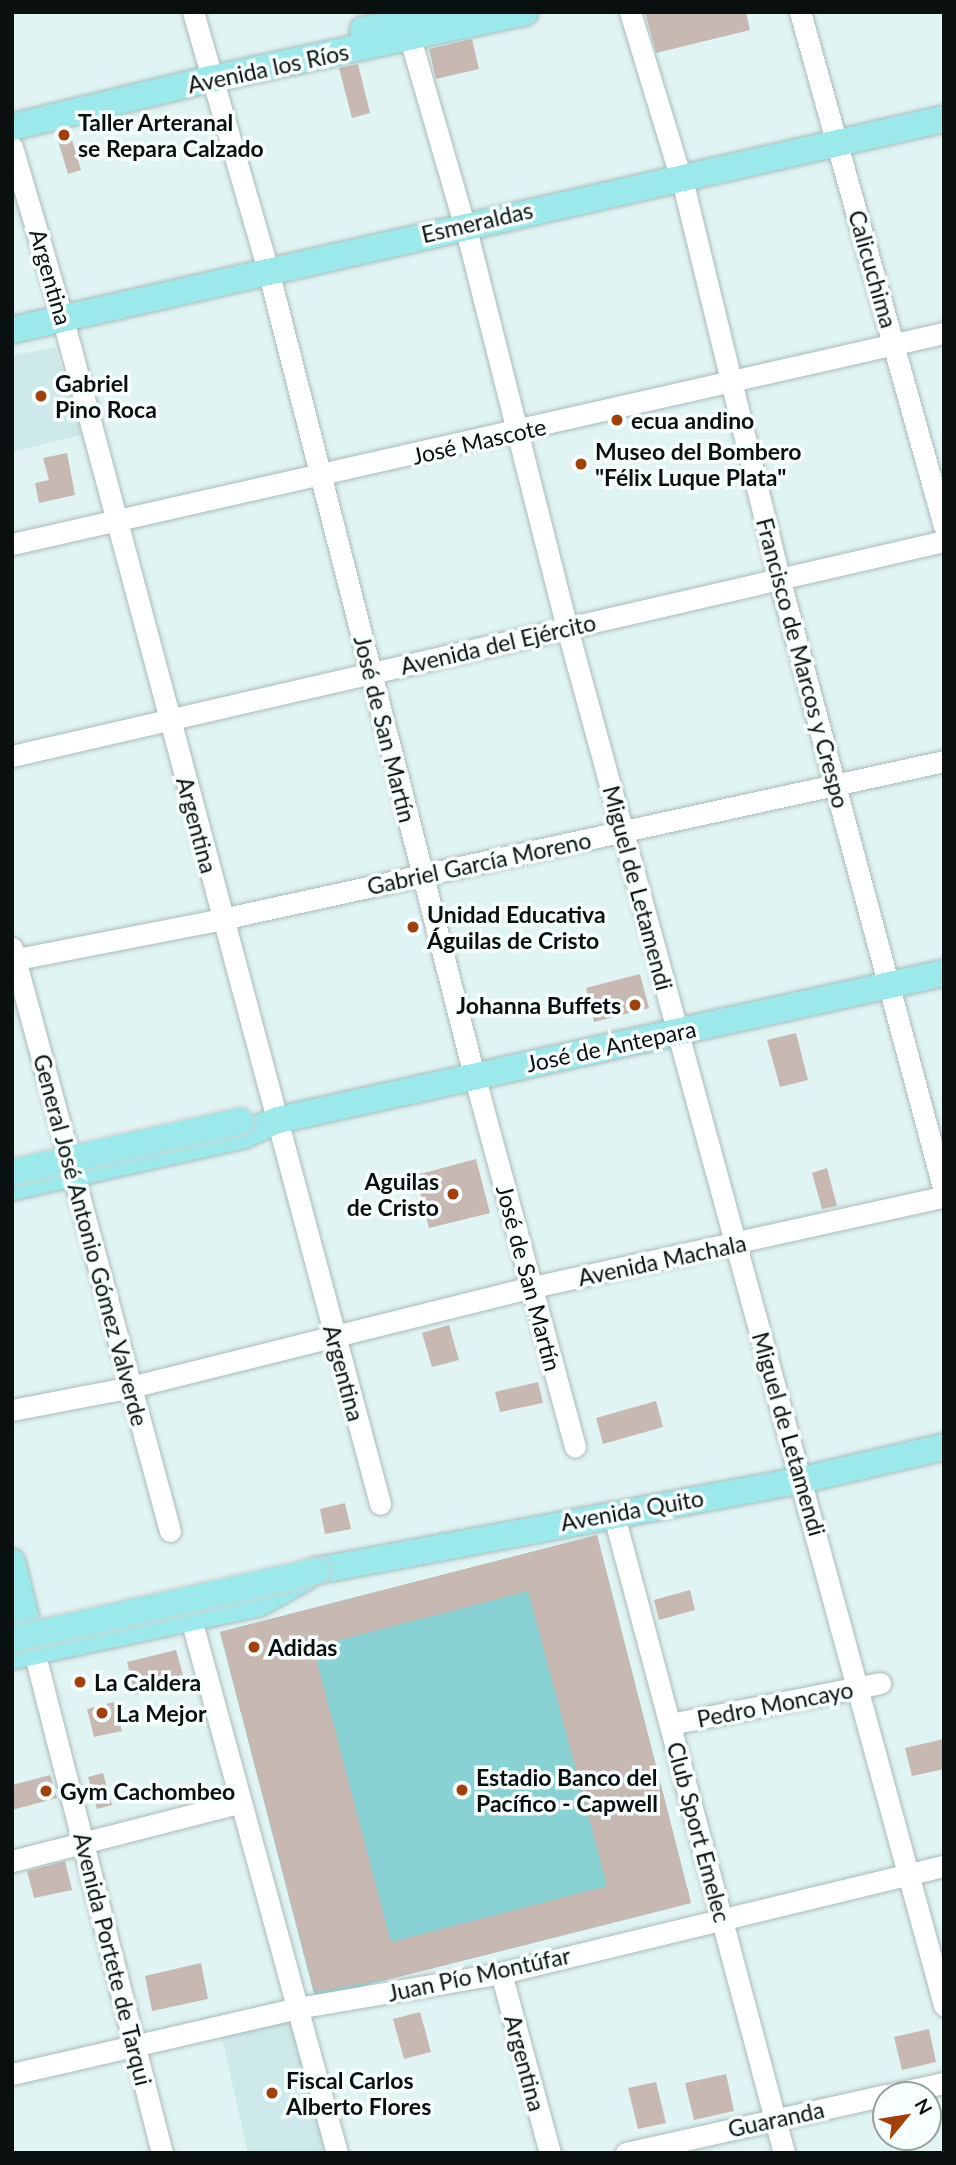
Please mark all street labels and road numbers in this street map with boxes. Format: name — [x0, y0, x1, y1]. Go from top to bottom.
street label: Avenida los Ríos — [185, 37, 351, 99]
street label: Esmeraldas — [419, 196, 535, 248]
street label: Calicuchima — [843, 207, 903, 331]
street label: Argentina — [24, 226, 78, 328]
street label: José Mascote — [409, 412, 549, 470]
street label: Francisco de Marcos y Crespo — [751, 514, 855, 812]
street label: Avenida del Ejército — [398, 608, 598, 680]
street label: José de San Martín — [348, 633, 422, 825]
street label: Argentina — [171, 774, 223, 876]
street label: Miguel de Letamendi — [597, 783, 679, 993]
street label: Gabriel García Moreno — [365, 826, 593, 900]
street label: José de Antepara — [523, 1014, 699, 1078]
street label: General José Antonio Gómez Valverde — [28, 1050, 154, 1430]
street label: José de San Martín — [491, 1182, 567, 1374]
street label: Avenida Machala — [575, 1229, 749, 1291]
street label: Argentina — [318, 1322, 370, 1424]
street label: Miguel de Letamendi — [747, 1329, 831, 1539]
street label: Avenida Quito — [558, 1484, 706, 1536]
street label: Pedro Moncayo — [695, 1675, 855, 1733]
street label: Club Sport Emelec — [662, 1739, 736, 1925]
street label: Avenida Portete de Tarqui — [68, 1829, 158, 2089]
street label: Juan Pío Montúfar — [385, 1941, 573, 2007]
street label: Argentina — [499, 2012, 551, 2114]
street label: Guaranda — [725, 2095, 827, 2143]

